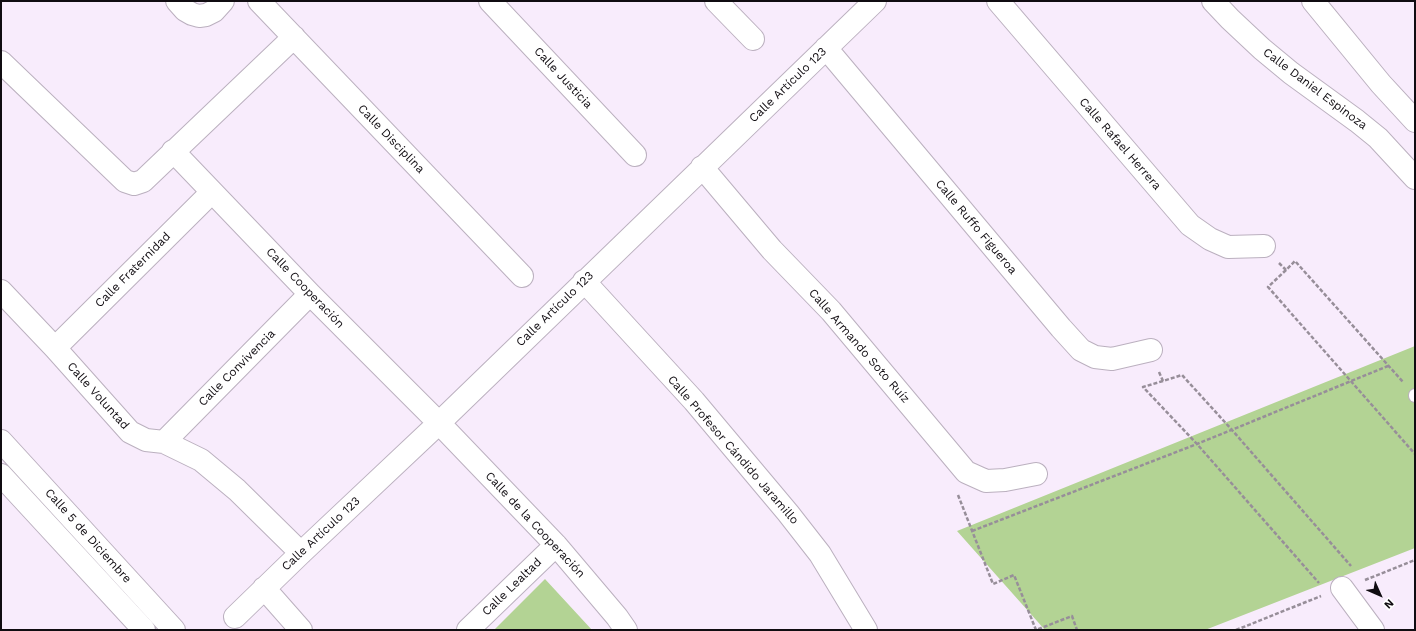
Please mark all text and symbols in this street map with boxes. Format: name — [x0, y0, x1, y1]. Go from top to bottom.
street label: Calle Justicia — [531, 44, 595, 112]
street label: Calle Artículo 123 — [746, 44, 830, 126]
street label: Calle Daniel Espinoza — [1260, 45, 1370, 133]
street label: Calle Rafael Herrera — [1076, 95, 1164, 193]
street label: Calle Disciplina — [355, 102, 427, 176]
street label: Calle Ruffo Figueroa — [932, 177, 1020, 277]
street label: Calle Fraternidad — [92, 229, 174, 311]
street label: Calle Cooperación — [263, 245, 347, 331]
street label: Calle Artículo 123 — [513, 268, 597, 350]
street label: Calle Armando Soto Ruíz — [805, 286, 913, 406]
street label: Calle Convivencia — [196, 327, 278, 409]
street label: Calle Voluntad — [64, 359, 132, 433]
street label: Calle Profesor Cándido Jaramillo — [664, 373, 802, 527]
street label: Calle de la Cooperación — [482, 469, 588, 581]
street label: Calle 5 de Diciembre — [42, 486, 134, 586]
street label: Calle Artículo 123 — [279, 494, 363, 574]
street label: Calle Lealtad — [479, 555, 545, 619]
north arrow — [1360, 575, 1400, 615]
text: N — [1381, 596, 1396, 611]

